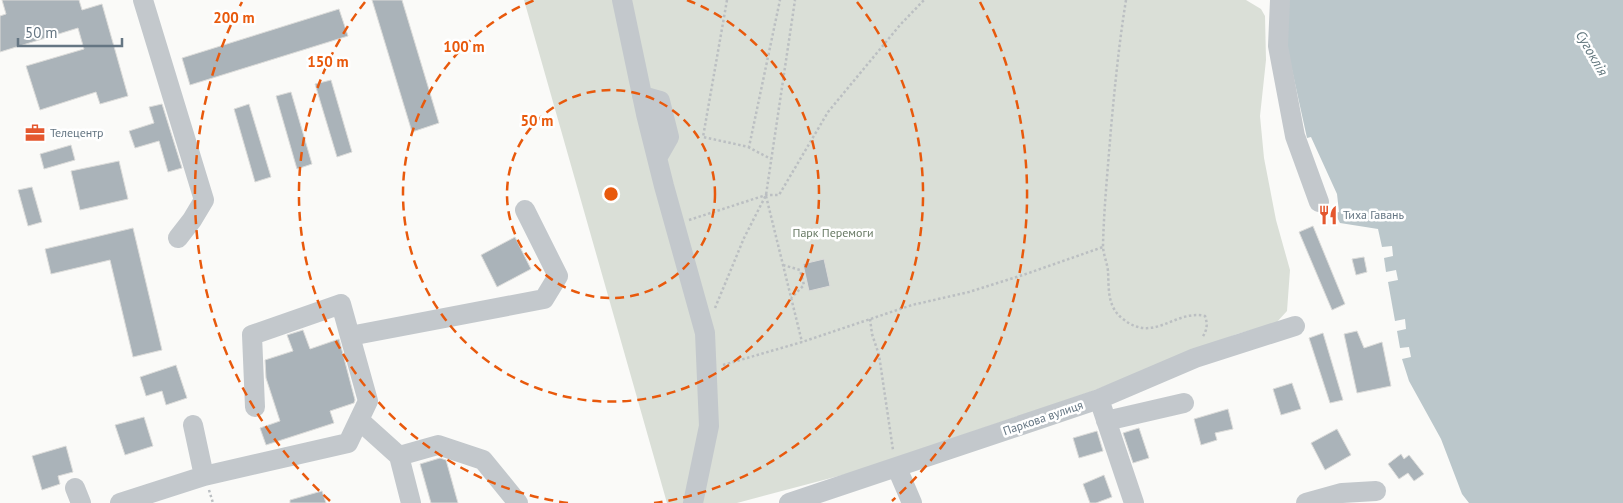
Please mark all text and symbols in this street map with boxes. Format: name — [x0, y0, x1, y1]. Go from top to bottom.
text: 200 m — [213, 8, 255, 27]
scale bar — [18, 15, 121, 47]
text: 50 m — [25, 23, 58, 42]
water label: Сугоклія — [1572, 27, 1612, 79]
text: 100 m — [443, 37, 485, 56]
text: 150 m — [307, 52, 349, 71]
text: 50 m — [521, 111, 553, 130]
office icon: Телецентр — [24, 122, 46, 144]
place label: Телецентр — [50, 125, 104, 140]
centre of rings — [602, 185, 620, 203]
restaurant icon: Тиха Гавань — [1317, 204, 1339, 226]
place label: Тиха Гавань — [1343, 207, 1405, 222]
park label: Парк Перемоги — [792, 225, 874, 240]
street label: Паркова вулиця — [1001, 397, 1085, 438]

